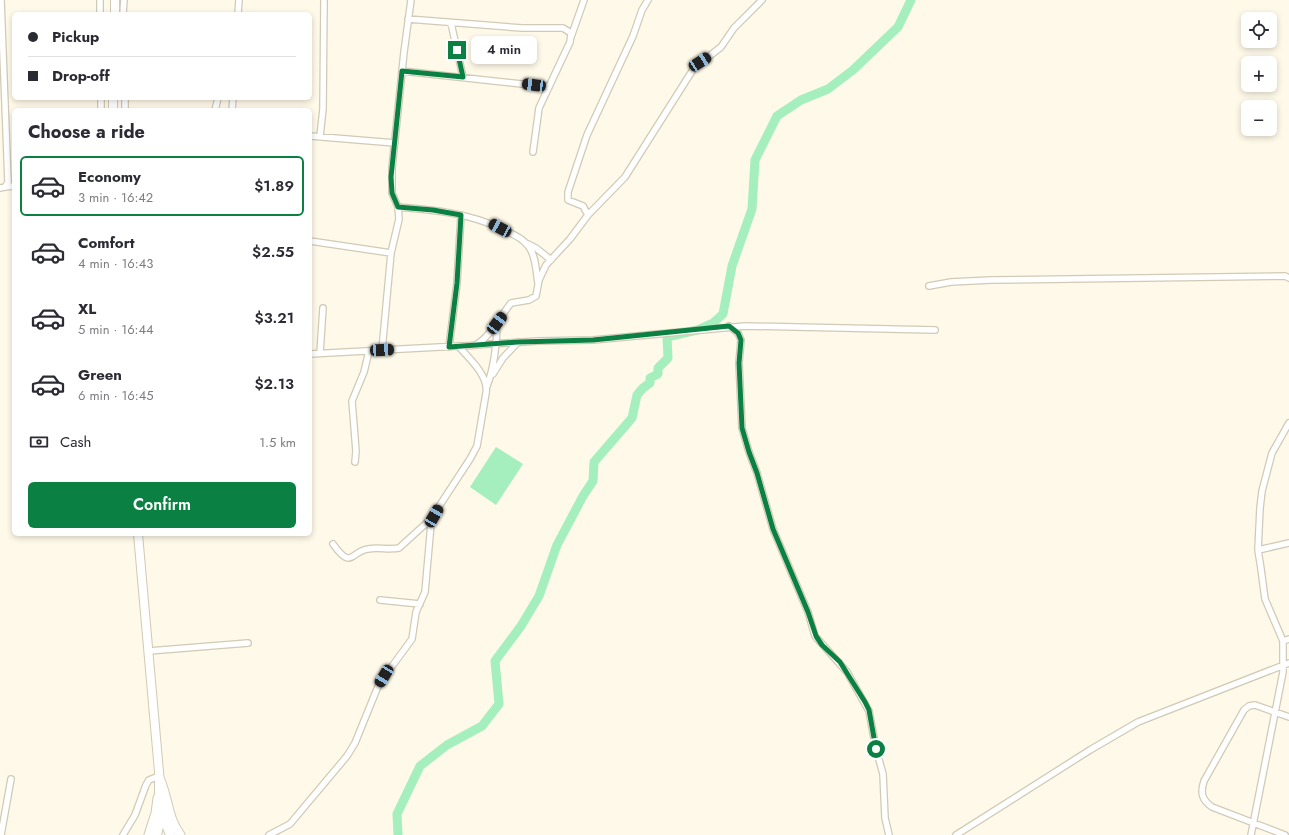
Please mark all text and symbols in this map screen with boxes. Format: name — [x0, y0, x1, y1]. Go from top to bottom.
map controls — [1241, 12, 1277, 136]
button: locate — [1241, 12, 1277, 48]
text: Pickup — [52, 26, 99, 48]
callout: 4 min — [471, 36, 537, 64]
text: 4 min — [487, 40, 521, 59]
route end — [448, 41, 466, 59]
car — [687, 50, 713, 74]
button: + — [1241, 56, 1277, 92]
text: Drop-off — [52, 65, 110, 87]
car — [521, 78, 547, 92]
button: − — [1241, 100, 1277, 136]
text: Choose a ride — [28, 119, 145, 145]
text: Economy — [78, 166, 141, 188]
icon: car — [30, 168, 66, 204]
text: $1.89 — [254, 175, 294, 197]
text: 3 min · 16:42 — [78, 188, 153, 207]
car — [487, 217, 513, 239]
text: Comfort — [78, 232, 135, 254]
icon: car — [30, 234, 66, 270]
text: $2.55 — [252, 241, 294, 263]
text: 4 min · 16:43 — [78, 254, 153, 273]
text: XL — [78, 298, 96, 320]
icon: car — [30, 300, 66, 336]
text: $3.21 — [255, 307, 294, 329]
car — [485, 310, 509, 336]
text: 5 min · 16:44 — [78, 320, 154, 339]
car — [370, 343, 394, 357]
text: Green — [78, 364, 122, 386]
icon: car — [30, 366, 66, 402]
text: $2.13 — [254, 373, 294, 395]
text: 6 min · 16:45 — [78, 386, 154, 405]
icon: cash — [28, 431, 50, 453]
text: Cash — [60, 431, 91, 453]
text: 1.5 km — [259, 433, 296, 452]
button: Confirm — [28, 482, 296, 528]
car — [423, 503, 445, 529]
car — [373, 663, 395, 689]
route start — [867, 740, 885, 758]

